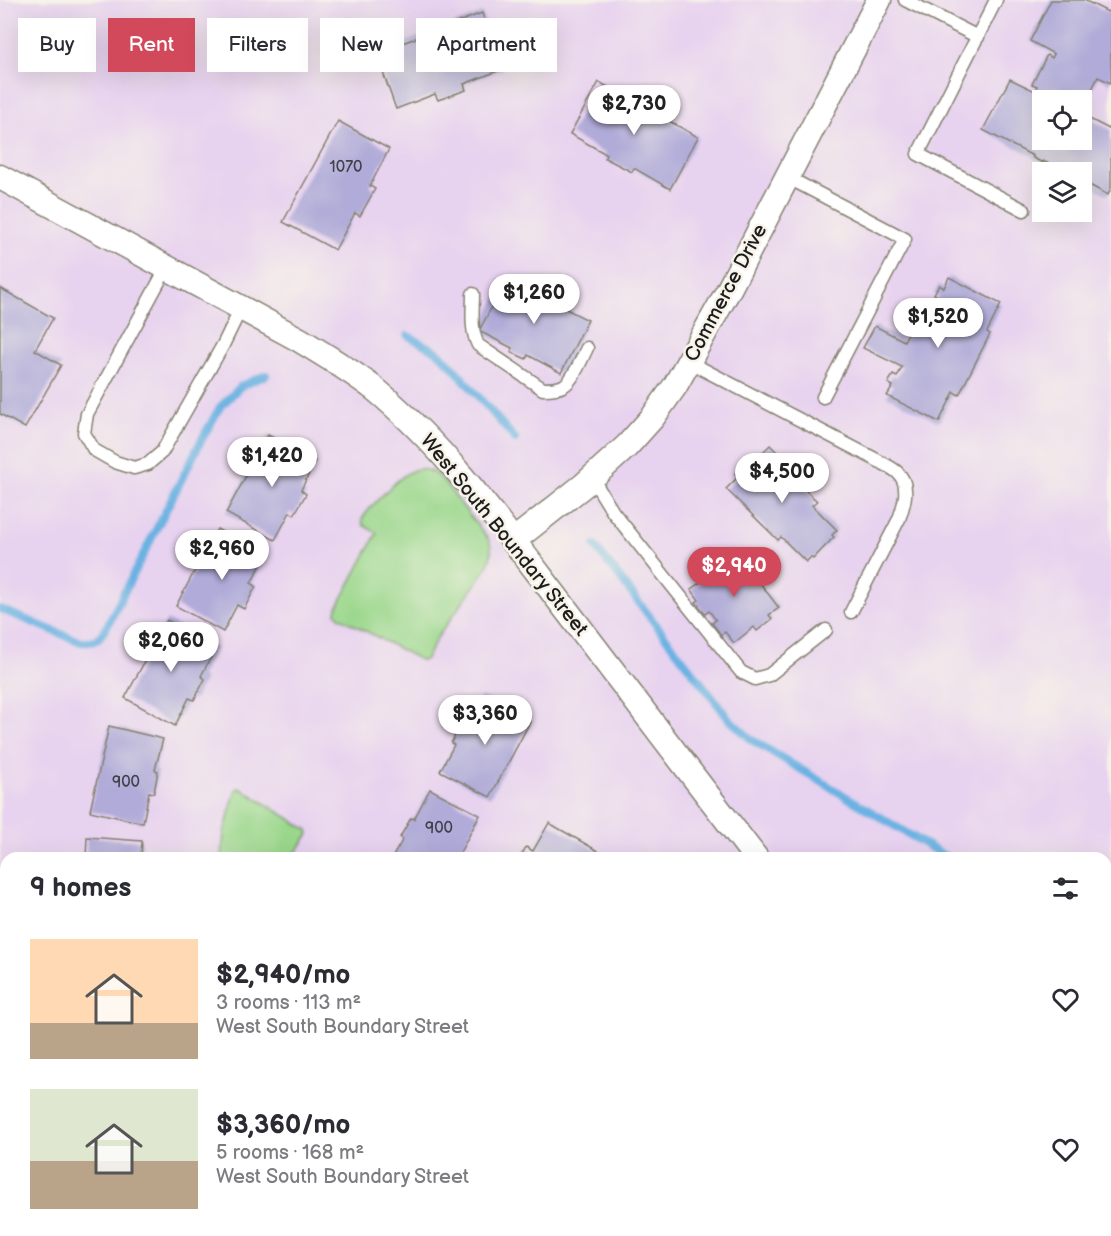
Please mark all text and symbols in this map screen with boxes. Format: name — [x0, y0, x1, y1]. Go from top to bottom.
chip: Buy — [18, 18, 96, 72]
chip: Rent — [108, 18, 195, 72]
chip: Filters — [207, 18, 308, 72]
chip: New — [320, 18, 404, 72]
chip: Apartment — [416, 18, 557, 72]
pin: $2,730 — [585, 85, 683, 136]
map controls — [1032, 90, 1092, 222]
button: locate — [1032, 90, 1092, 150]
text: $2,730 — [602, 92, 666, 116]
house number: 1070 — [330, 158, 362, 177]
button: layers — [1032, 162, 1092, 222]
street label: Commerce Drive — [680, 220, 772, 366]
pin: $1,260 — [485, 274, 583, 325]
text: $1,260 — [503, 281, 565, 305]
pin: $1,520 — [889, 298, 987, 349]
text: $1,520 — [907, 305, 969, 329]
street label: West South Boundary Street — [415, 429, 593, 641]
pin: $1,420 — [223, 437, 321, 488]
text: $1,420 — [241, 444, 303, 468]
pin: $4,500 — [733, 453, 831, 504]
text: $4,500 — [749, 460, 815, 484]
pin: $2,960 — [173, 530, 271, 581]
text: $2,960 — [189, 537, 255, 561]
pin: $2,940 — [685, 547, 783, 598]
text: $2,940 — [701, 554, 767, 578]
pin: $2,060 — [122, 622, 220, 673]
text: $2,060 — [138, 629, 204, 653]
pin: $3,360 — [436, 695, 534, 746]
text: $3,360 — [452, 702, 518, 726]
house number: 900 — [112, 773, 140, 792]
house number: 900 — [425, 819, 453, 838]
icon: filters — [1049, 872, 1082, 905]
text: 9 homes — [30, 873, 131, 904]
text: $2,940/mo — [216, 960, 350, 991]
icon: home — [78, 963, 150, 1035]
icon: heart — [1049, 983, 1082, 1016]
text: 3 rooms · 113 m² — [216, 991, 361, 1015]
text: West South Boundary Street — [216, 1015, 469, 1039]
text: $3,360/mo — [216, 1110, 350, 1141]
icon: home — [78, 1113, 150, 1185]
icon: heart — [1049, 1133, 1082, 1166]
text: 5 rooms · 168 m² — [216, 1141, 364, 1165]
text: West South Boundary Street — [216, 1165, 469, 1189]

